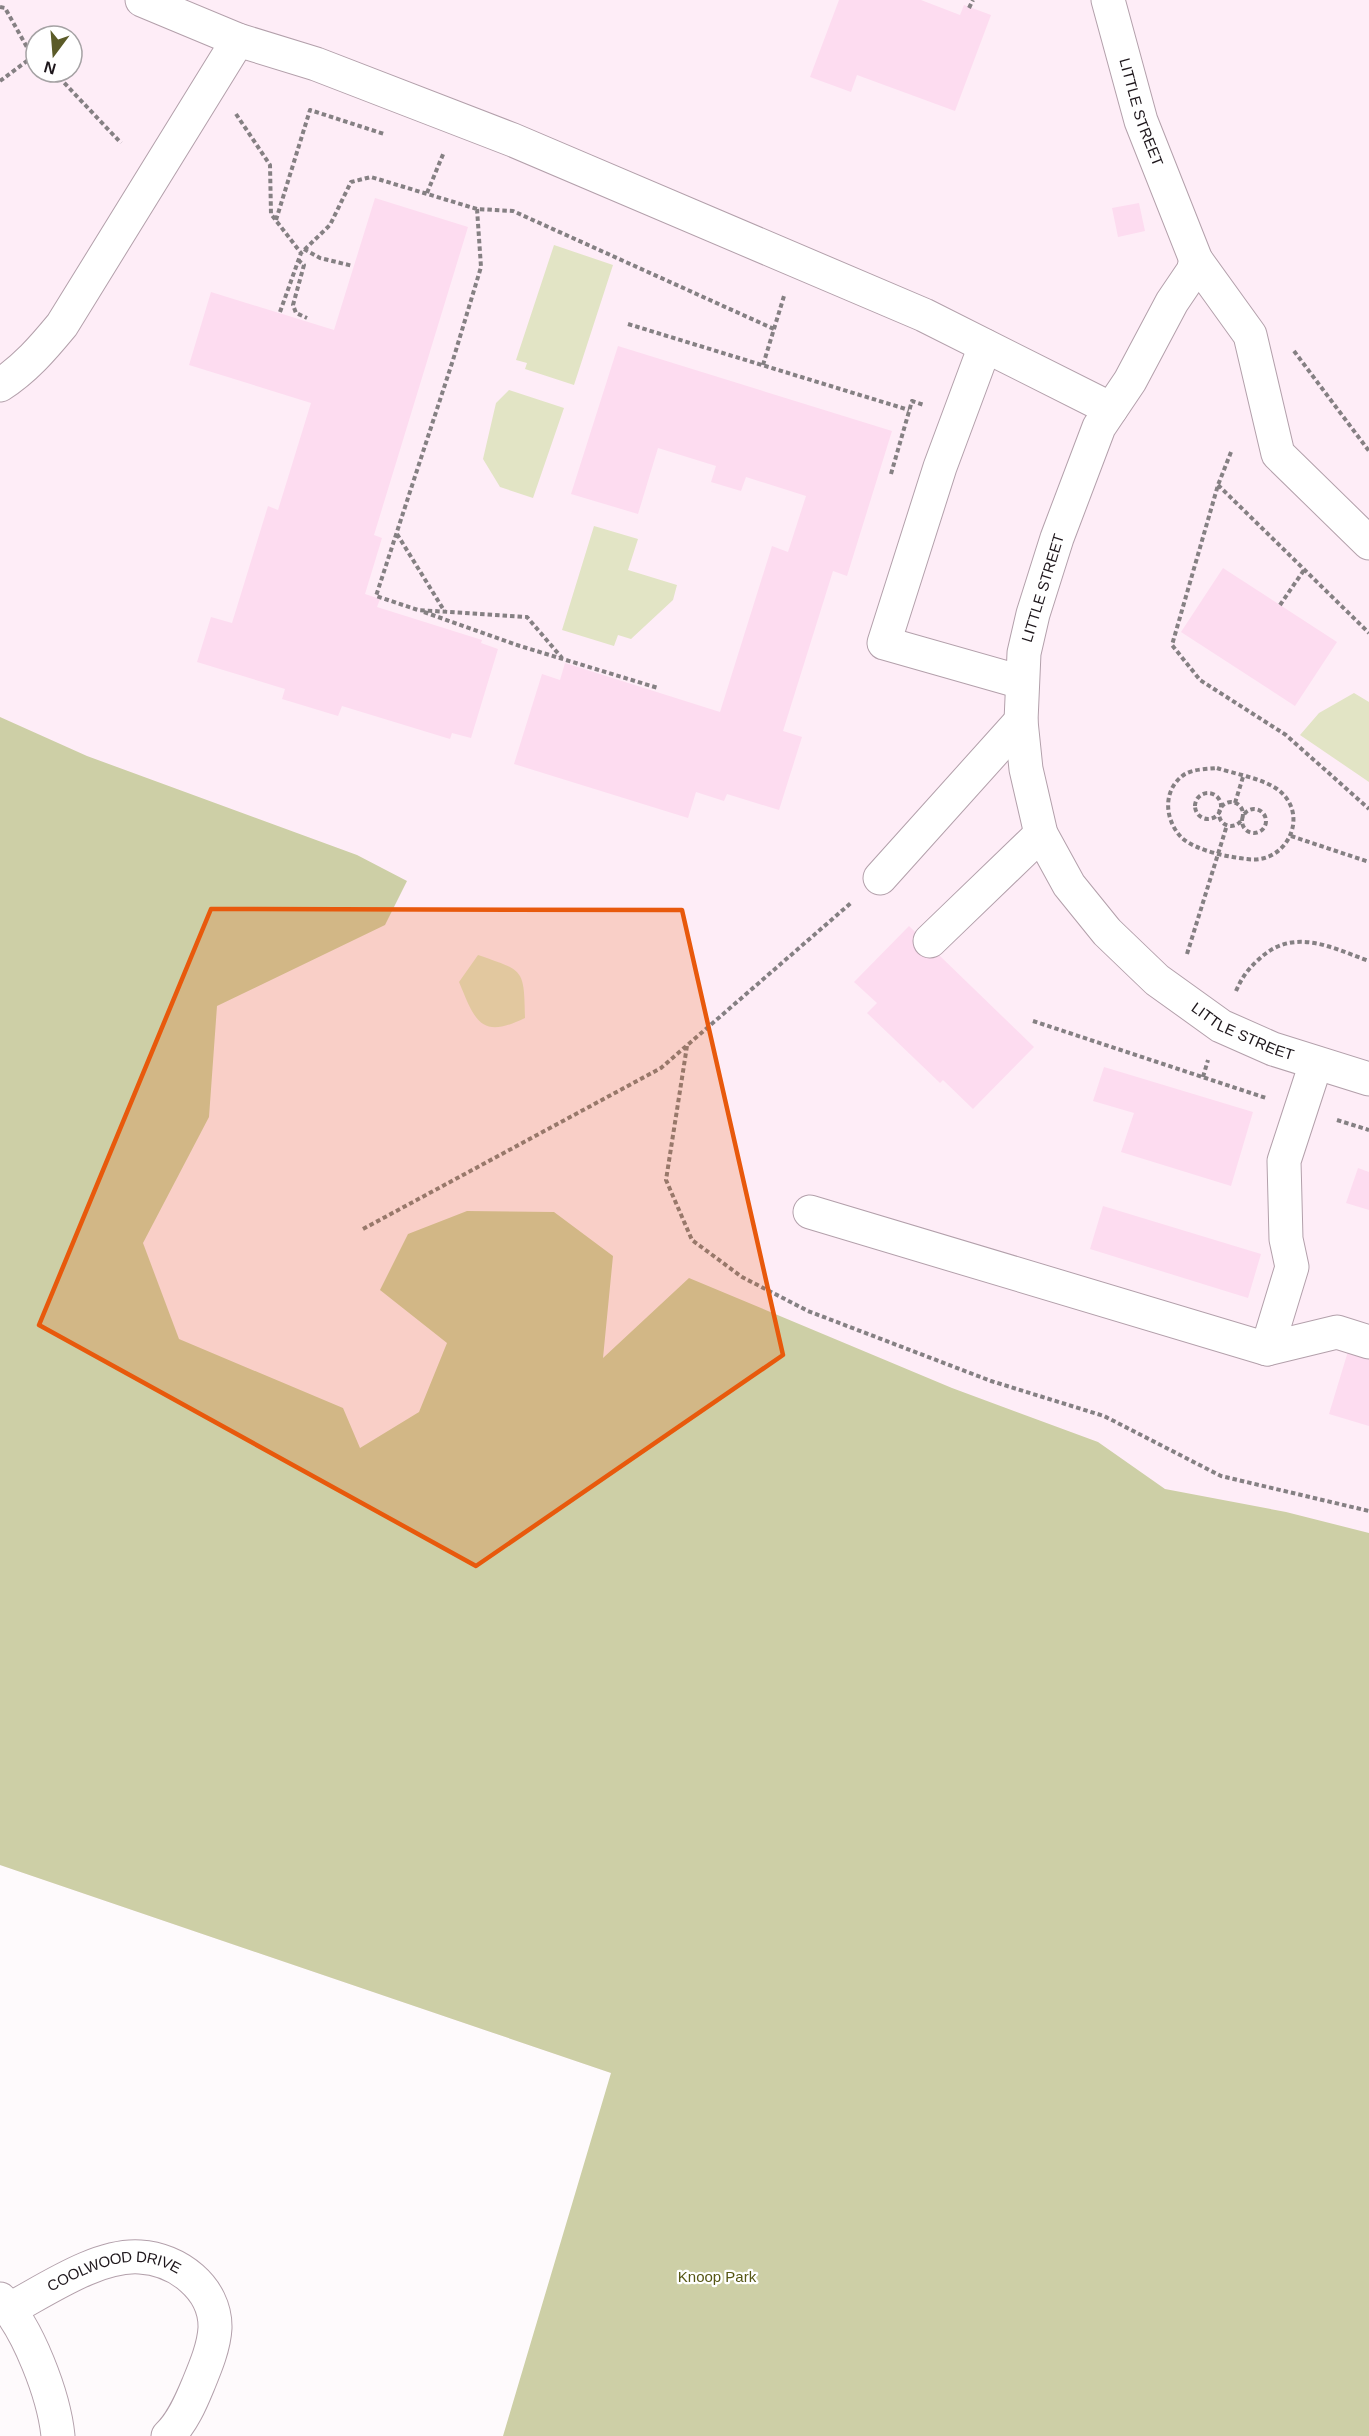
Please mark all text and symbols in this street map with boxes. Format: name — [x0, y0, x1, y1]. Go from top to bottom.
north arrow — [24, 24, 84, 84]
street label: LITTLE STREET — [1116, 56, 1167, 168]
text: N — [42, 58, 58, 78]
street label: LITTLE STREET — [1018, 532, 1067, 644]
street label: LITTLE STREET — [1188, 999, 1296, 1063]
street label: COOLWOOD DRIVE — [44, 2248, 184, 2295]
park label: Knoop Park — [678, 2268, 757, 2285]

